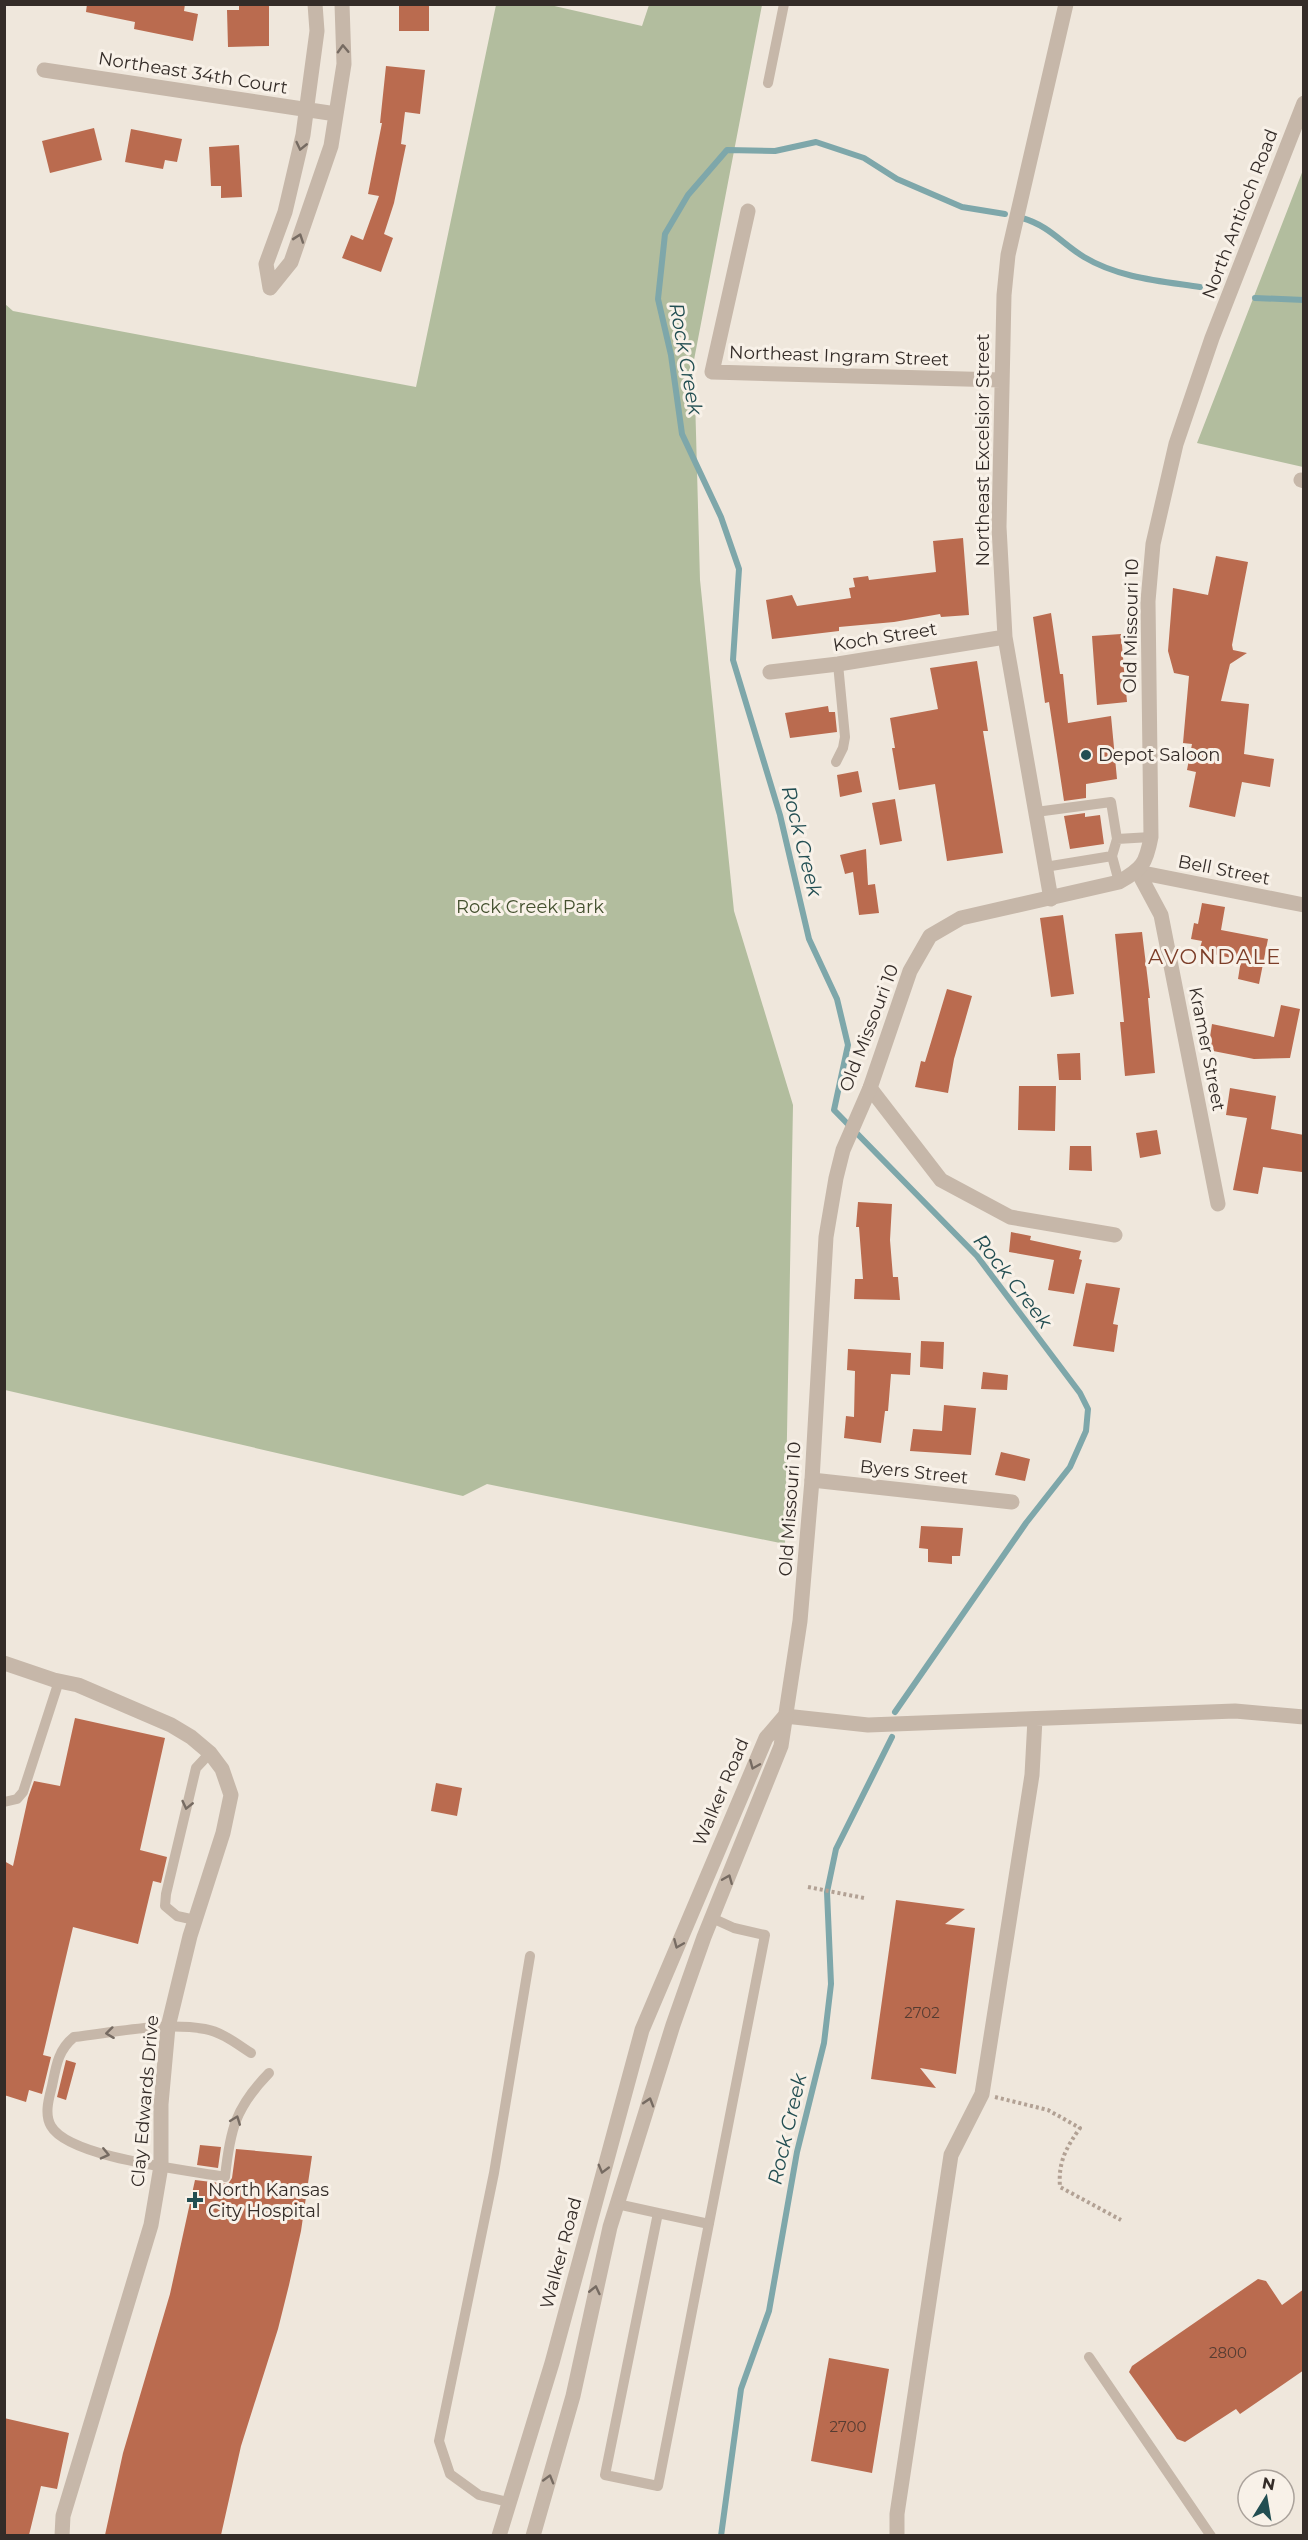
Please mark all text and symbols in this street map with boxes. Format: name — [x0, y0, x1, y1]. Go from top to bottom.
one-way arrow — [337, 45, 350, 54]
street label: Northeast 34th Court — [97, 47, 289, 99]
street label: North Antioch Road — [1197, 126, 1283, 302]
one-way arrow — [295, 141, 308, 151]
one-way arrow — [291, 233, 304, 244]
water label: Rock Creek — [664, 301, 708, 418]
street label: Northeast Excelsior Street — [972, 334, 994, 566]
street label: Northeast Ingram Street — [729, 341, 949, 371]
street label: Old Missouri 10 — [1119, 558, 1143, 694]
street label: Koch Street — [831, 618, 939, 656]
place label: Depot Saloon — [1098, 744, 1221, 766]
marker: Depot Saloon — [1079, 748, 1093, 762]
water label: Rock Creek — [777, 783, 828, 900]
street label: Bell Street — [1176, 850, 1272, 890]
park label: Rock Creek Park — [456, 896, 604, 918]
district label: AVONDALE — [1148, 944, 1282, 969]
street label: Old Missouri 10 — [835, 961, 903, 1095]
street label: Kramer Street — [1184, 985, 1230, 1113]
water label: Rock Creek — [969, 1229, 1058, 1334]
street label: Old Missouri 10 — [774, 1441, 806, 1577]
street label: Byers Street — [859, 1455, 969, 1489]
street label: Walker Road — [688, 1735, 754, 1849]
one-way arrow — [749, 1759, 761, 1770]
one-way arrow — [181, 1800, 194, 1810]
one-way arrow — [721, 1874, 733, 1885]
one-way arrow — [673, 1938, 685, 1949]
house number: 2702 — [904, 2003, 940, 2022]
street label: Clay Edwards Drive — [127, 2014, 163, 2188]
one-way arrow — [105, 2026, 115, 2039]
water label: Rock Creek — [763, 2070, 812, 2187]
one-way arrow — [642, 2097, 654, 2108]
one-way arrow — [229, 2116, 241, 2127]
one-way arrow — [100, 2146, 110, 2159]
one-way arrow — [598, 2164, 611, 2174]
place label: North Kansas City Hospital — [208, 2179, 329, 2222]
marker: North Kansas City Hospital — [186, 2191, 204, 2209]
street label: Walker Road — [536, 2195, 586, 2311]
one-way arrow — [587, 2285, 600, 2295]
house number: 2800 — [1209, 2343, 1247, 2362]
house number: 2700 — [830, 2417, 867, 2436]
north arrow — [1236, 2468, 1296, 2528]
text: N — [1261, 2473, 1277, 2494]
one-way arrow — [542, 2474, 554, 2485]

